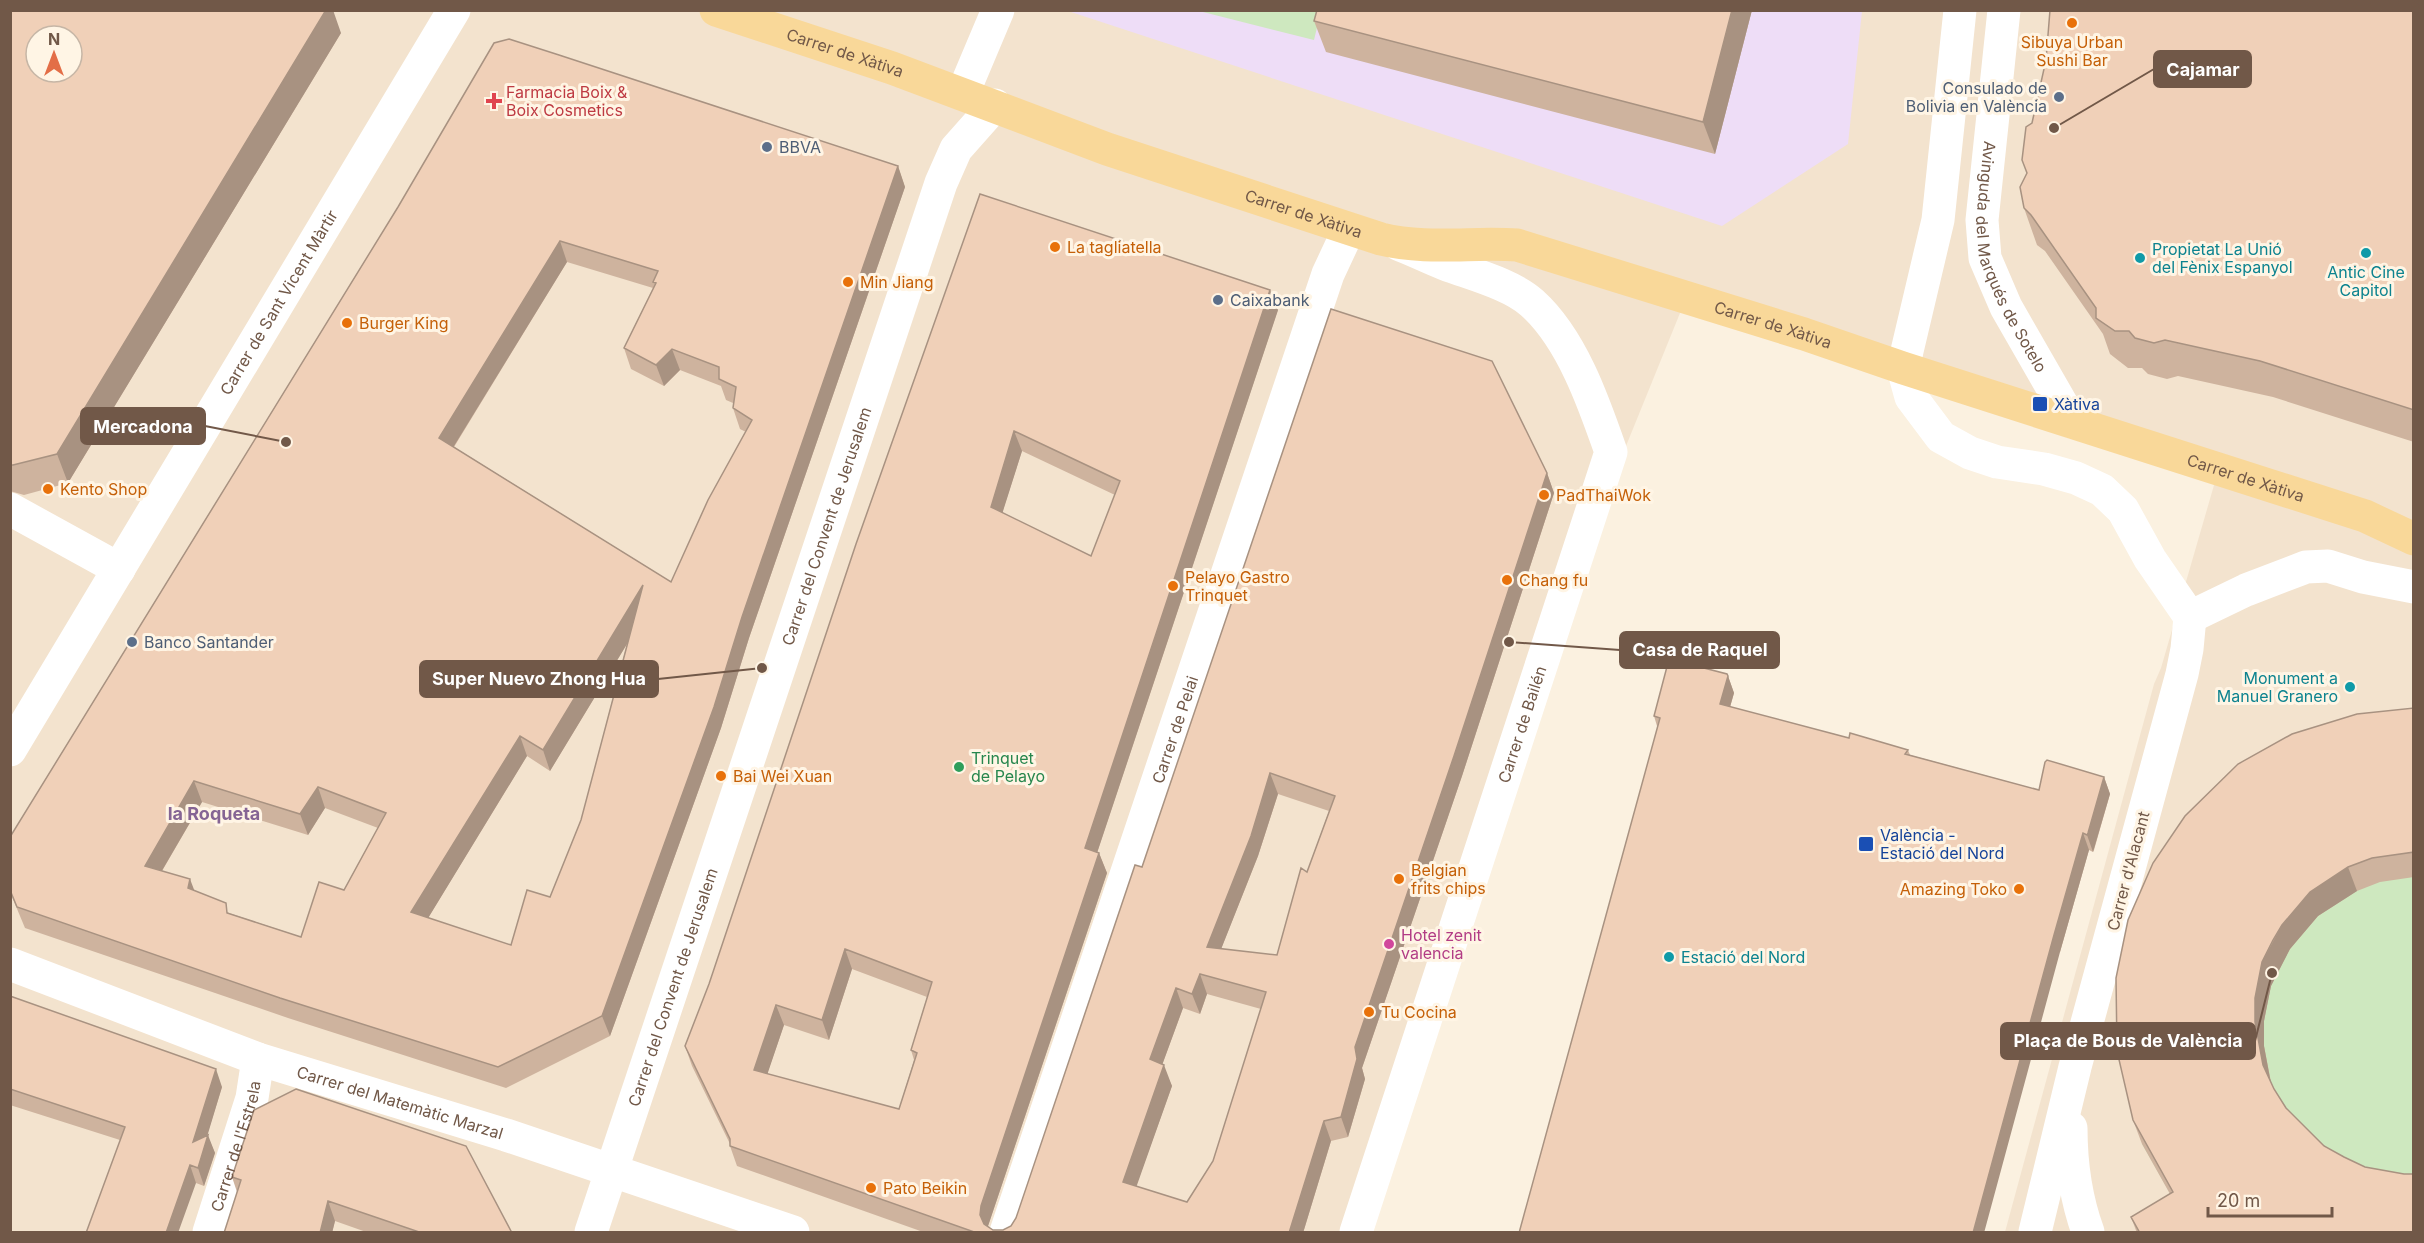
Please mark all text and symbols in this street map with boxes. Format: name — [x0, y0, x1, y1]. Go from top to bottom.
marker: Sibuya Urban Sushi Bar — [2065, 16, 2079, 30]
north arrow — [24, 24, 84, 84]
street label: Carrer de Xàtiva — [784, 24, 907, 82]
text: N — [48, 29, 60, 49]
place label: Sibuya Urban Sushi Bar — [2021, 32, 2123, 70]
callout: Cajamar — [2154, 51, 2251, 87]
text: Cajamar — [2166, 59, 2240, 80]
place label: Consulado de Bolivia en València — [1906, 78, 2047, 116]
place label: Farmacia Boix & Boix Cosmetics — [506, 82, 628, 120]
marker: Consulado de Bolivia en València — [2052, 90, 2066, 104]
marker: Farmacia Boix & Boix Cosmetics — [487, 94, 501, 108]
place label: BBVA — [779, 137, 821, 157]
marker: BBVA — [760, 140, 774, 154]
street label: Avinguda del Marqués de Sotelo — [1972, 140, 2051, 376]
street label: Carrer de Xàtiva — [1242, 185, 1365, 242]
street label: Carrer de Sant Vicent Màrtir — [215, 206, 342, 398]
place label: La tagliatella — [1067, 237, 1162, 257]
place label: Propietat La Unió del Fènix Espanyol — [2152, 239, 2293, 277]
marker: La tagliatella — [1048, 240, 1062, 254]
marker: Antic Cine Capitol — [2359, 246, 2373, 260]
marker: Propietat La Unió del Fènix Espanyol — [2133, 251, 2147, 265]
place label: Antic Cine Capitol — [2327, 262, 2405, 300]
place label: Min Jiang — [860, 272, 934, 292]
marker: Min Jiang — [841, 275, 855, 289]
place label: Caixabank — [1230, 290, 1310, 310]
marker: Caixabank — [1211, 293, 1225, 307]
street label: Carrer de Xàtiva — [1712, 297, 1834, 353]
place label: Burger King — [359, 313, 449, 333]
marker: Burger King — [340, 316, 354, 330]
place label: Xàtiva — [2054, 394, 2100, 414]
marker: Xàtiva — [2031, 395, 2049, 413]
street label: Carrer del Convent de Jerusalem — [777, 404, 876, 648]
callout: Mercadona — [81, 408, 205, 444]
text: Mercadona — [93, 416, 193, 437]
street label: Carrer de Xàtiva — [2185, 450, 2307, 506]
place label: Kento Shop — [60, 479, 147, 499]
marker: Kento Shop — [41, 482, 55, 496]
place label: PadThaiWok — [1556, 485, 1651, 505]
marker: PadThaiWok — [1537, 488, 1551, 502]
place label: Pelayo Gastro Trinquet — [1185, 567, 1290, 605]
place label: Chang fu — [1519, 570, 1588, 590]
marker: Chang fu — [1500, 573, 1514, 587]
marker: Pelayo Gastro Trinquet — [1166, 579, 1180, 593]
place label: Banco Santander — [144, 632, 274, 652]
callout: Casa de Raquel — [1620, 632, 1779, 668]
marker: Banco Santander — [125, 635, 139, 649]
text: Casa de Raquel — [1632, 639, 1768, 660]
callout: Super Nuevo Zhong Hua — [420, 661, 658, 697]
street label: Carrer de Bailén — [1493, 663, 1550, 786]
text: Super Nuevo Zhong Hua — [432, 668, 646, 689]
place label: Monument a Manuel Granero — [2217, 668, 2338, 706]
street label: Carrer de Pelai — [1147, 673, 1202, 786]
marker: Monument a Manuel Granero — [2343, 680, 2357, 694]
place label: Trinquet de Pelayo — [971, 748, 1045, 786]
marker: Trinquet de Pelayo — [952, 760, 966, 774]
place label: Bai Wei Xuan — [733, 766, 832, 786]
marker: Bai Wei Xuan — [714, 769, 728, 783]
district label: la Roqueta — [168, 803, 260, 824]
street label: Carrer d'Alacant — [2102, 809, 2154, 933]
place label: València - Estació del Nord — [1880, 825, 2004, 863]
marker: València - Estació del Nord — [1857, 835, 1875, 853]
place label: Belgian frits chips — [1411, 860, 1486, 898]
street label: Carrer del Convent de Jerusalem — [624, 866, 722, 1109]
marker: Belgian frits chips — [1392, 872, 1406, 886]
place label: Amazing Toko — [1900, 879, 2007, 899]
marker: Amazing Toko — [2012, 882, 2026, 896]
place label: Hotel zenit valencia — [1401, 925, 1482, 963]
marker: Hotel zenit valencia — [1382, 937, 1396, 951]
place label: Estació del Nord — [1681, 947, 1805, 967]
marker: Estació del Nord — [1662, 950, 1676, 964]
place label: Tu Cocina — [1381, 1002, 1457, 1022]
marker: Tu Cocina — [1362, 1005, 1376, 1019]
callout: Plaça de Bous de València — [2001, 1023, 2255, 1059]
text: Plaça de Bous de València — [2013, 1030, 2243, 1051]
street label: Carrer del Matemàtic Marzal — [294, 1061, 506, 1144]
street label: Carrer de l'Estrela — [206, 1079, 265, 1214]
place label: Pato Beikin — [883, 1178, 967, 1198]
scale bar — [2208, 1180, 2332, 1218]
marker: Pato Beikin — [864, 1181, 878, 1195]
text: 20 m — [2217, 1190, 2260, 1211]

